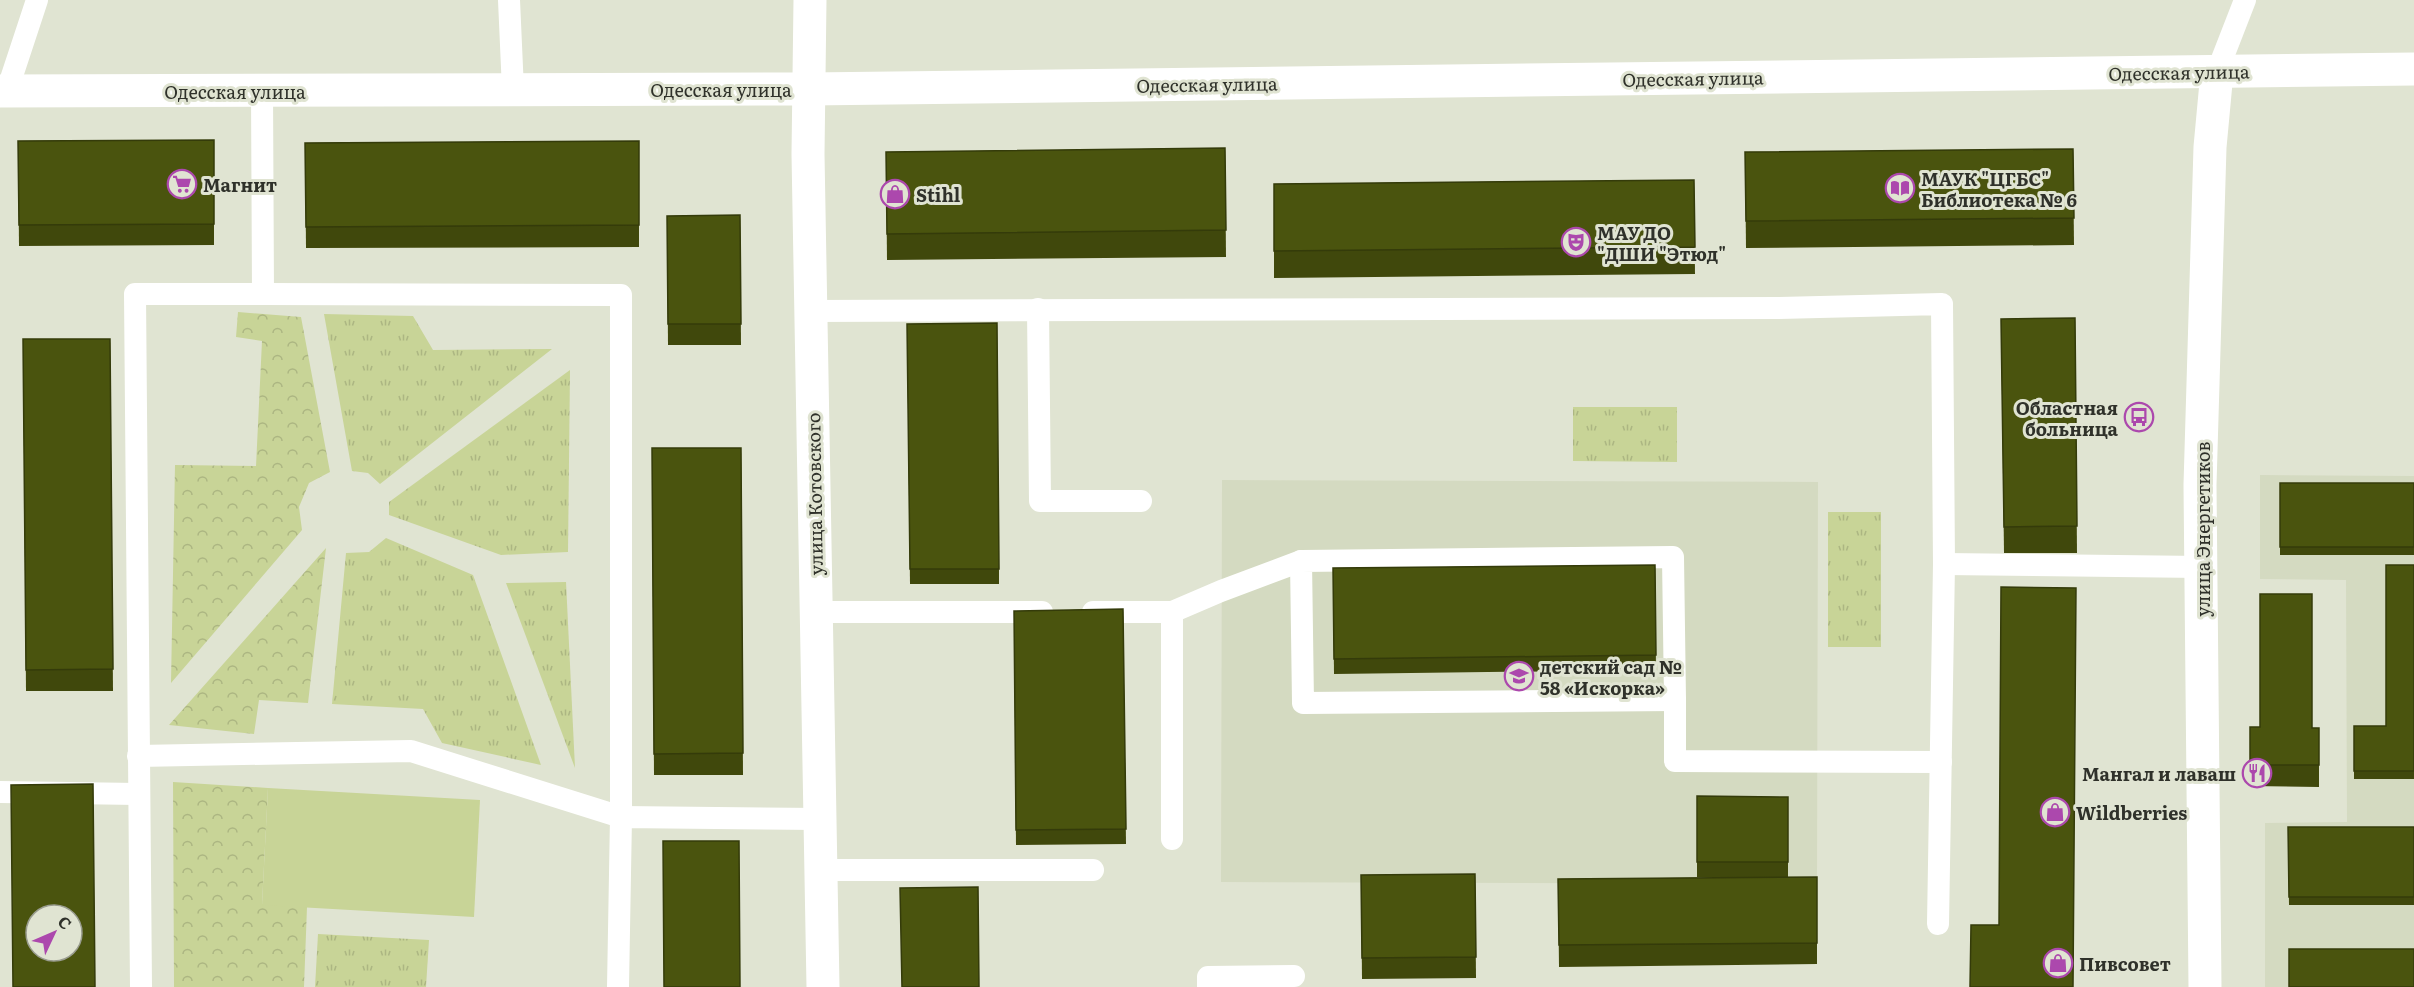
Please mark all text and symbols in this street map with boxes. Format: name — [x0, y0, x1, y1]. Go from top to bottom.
street label: Одесская улица — [2108, 57, 2250, 87]
street label: Одесская улица — [1622, 63, 1764, 93]
street label: Одесская улица — [1136, 69, 1278, 99]
street label: Одесская улица — [650, 76, 792, 103]
street label: Одесская улица — [164, 78, 306, 105]
place label: МАУК "ЦГБС" Библиотека № 6 — [1921, 165, 2077, 213]
supermarket icon: Магнит — [166, 168, 198, 200]
place label: Магнит — [203, 171, 277, 198]
library icon: МАУК "ЦГБС" Библиотека № 6 — [1884, 172, 1916, 204]
shop icon: Stihl — [879, 178, 911, 210]
place label: Stihl — [916, 181, 961, 208]
place label: МАУ ДО "ДШИ "Этюд" — [1597, 219, 1726, 267]
theatre icon: МАУ ДО "ДШИ "Этюд" — [1560, 226, 1592, 258]
place label: Областная больница — [2016, 394, 2119, 442]
bus stop icon: Областная больница — [2123, 401, 2155, 433]
street label: улица Котовского — [799, 412, 829, 576]
street label: улица Энергетиков — [2189, 441, 2216, 617]
place label: детский сад № 58 «Искорка» — [1540, 653, 1682, 701]
school or university icon: детский сад № 58 «Искорка» — [1503, 660, 1535, 692]
restaurant icon: Мангал и лаваш — [2241, 757, 2273, 789]
place label: Мангал и лаваш — [2082, 760, 2236, 787]
shop icon: Wildberries — [2039, 796, 2071, 828]
place label: Wildberries — [2076, 799, 2187, 826]
north arrow — [24, 903, 84, 963]
text: С — [53, 909, 78, 934]
shop icon: Пивсовет — [2042, 947, 2074, 979]
place label: Пивсовет — [2079, 950, 2171, 977]

